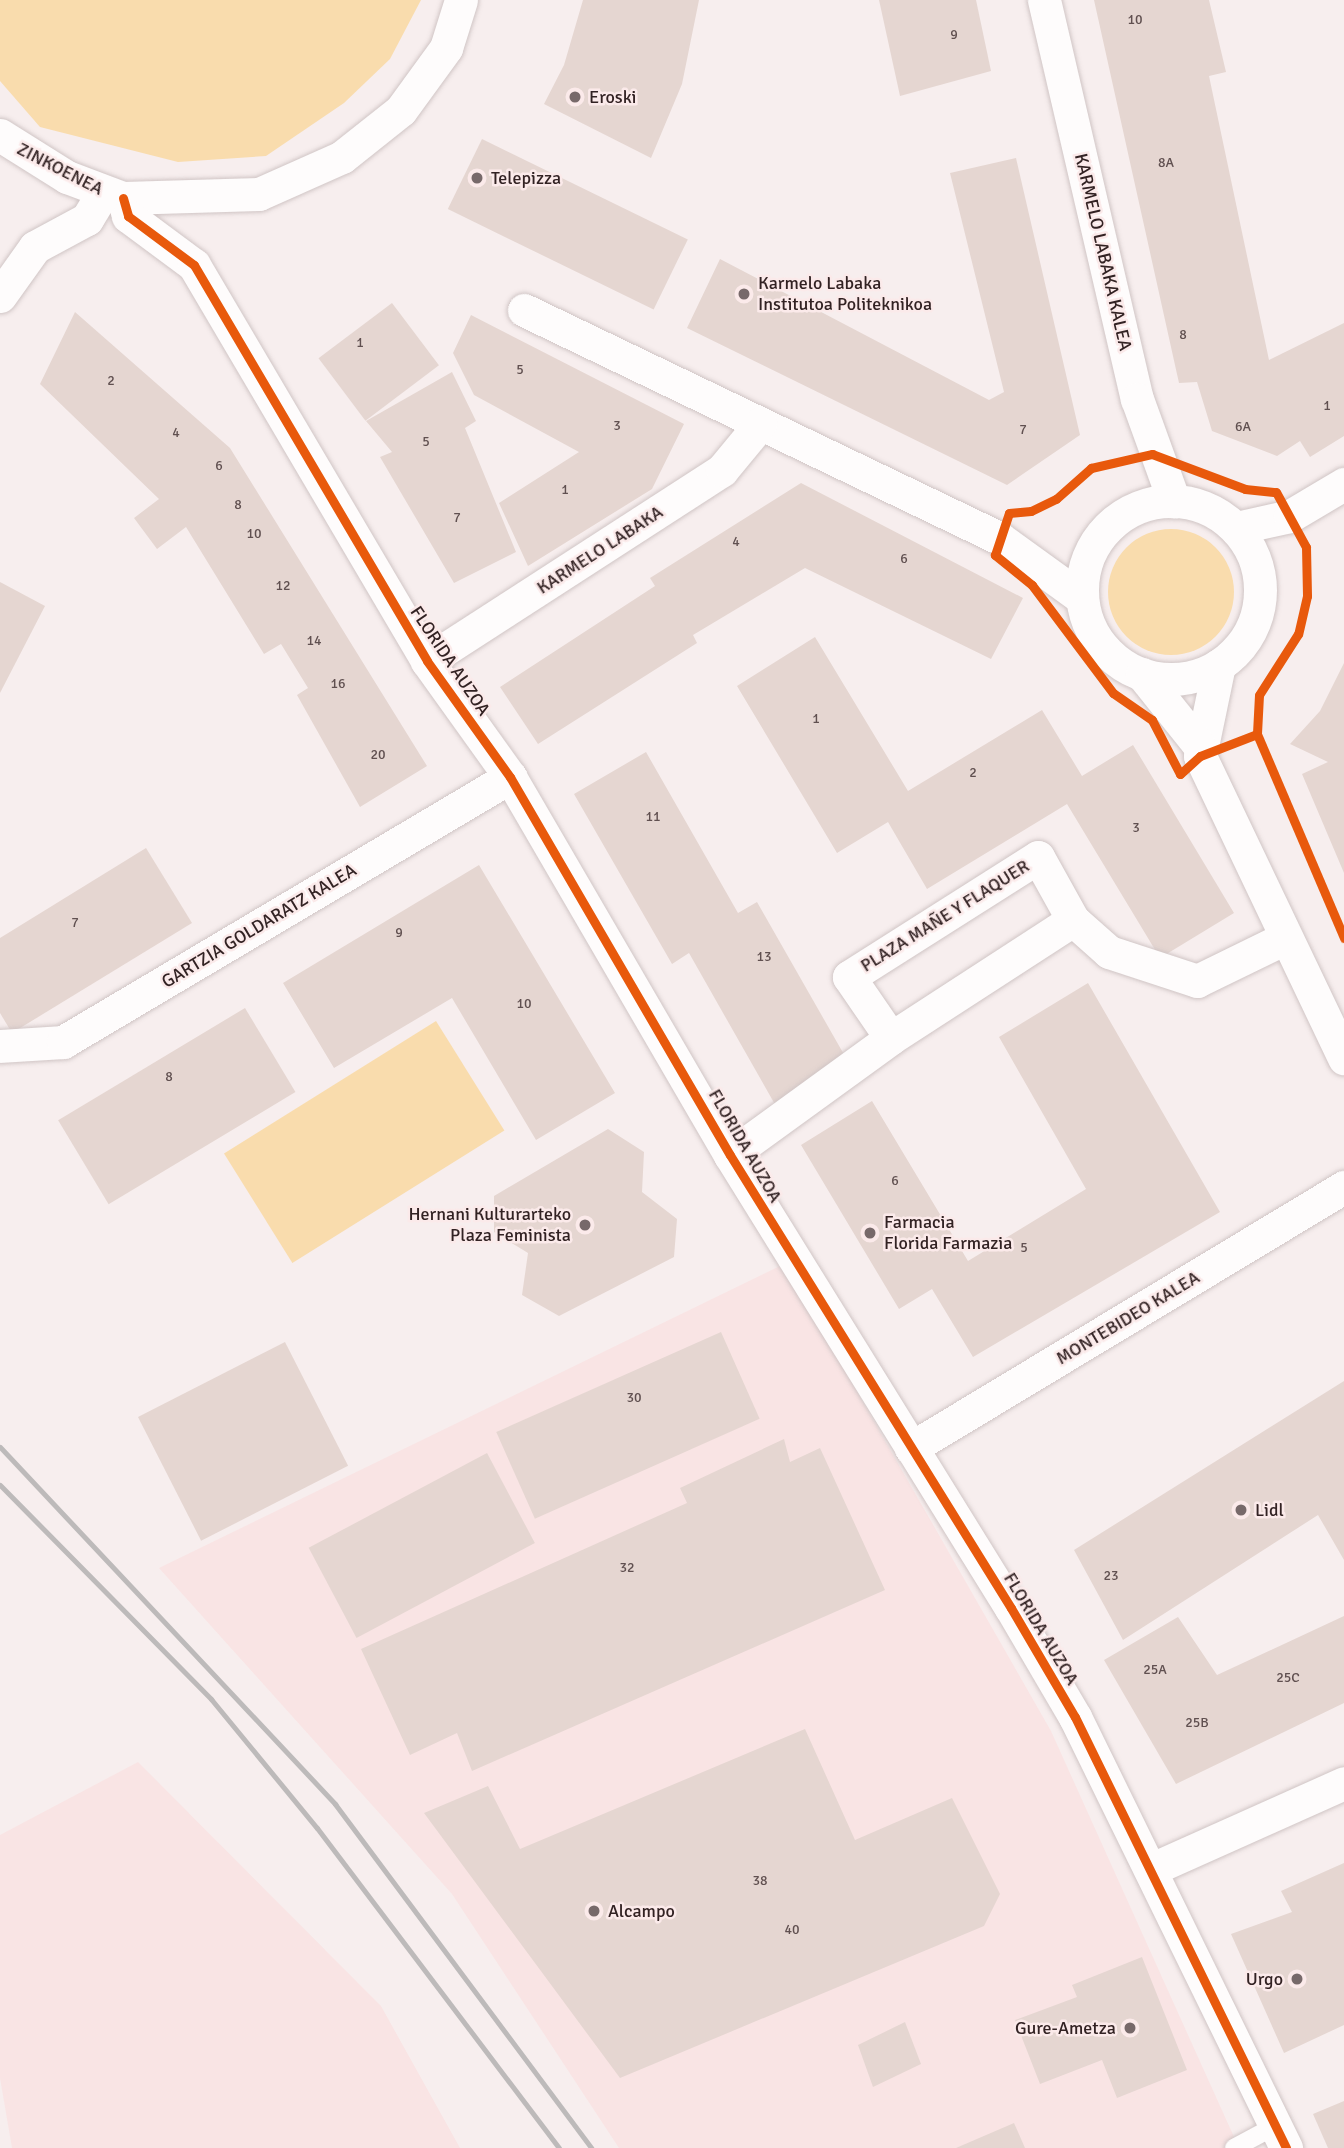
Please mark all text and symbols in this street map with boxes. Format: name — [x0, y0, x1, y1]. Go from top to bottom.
house number: 10 — [1127, 12, 1143, 28]
house number: 9 — [950, 27, 958, 43]
place label: Eroski — [589, 86, 636, 108]
marker: Eroski — [567, 89, 583, 105]
street label: ZINKOENEA — [13, 138, 107, 200]
street label: KARMELO LABAKA KALEA — [1070, 151, 1136, 353]
house number: 8A — [1158, 155, 1174, 171]
place label: Telepizza — [491, 167, 561, 189]
marker: Telepizza — [469, 170, 485, 186]
place label: Karmelo Labaka Institutoa Politeknikoa — [758, 273, 932, 316]
marker: Karmelo Labaka Institutoa Politeknikoa — [736, 286, 752, 302]
house number: 8 — [1179, 327, 1187, 343]
house number: 1 — [356, 335, 364, 351]
house number: 5 — [516, 362, 524, 378]
house number: 2 — [107, 373, 115, 389]
house number: 1 — [1323, 398, 1331, 414]
house number: 3 — [613, 418, 621, 434]
house number: 6A — [1235, 419, 1251, 435]
house number: 7 — [1019, 422, 1027, 438]
house number: 4 — [172, 425, 180, 441]
house number: 5 — [422, 434, 430, 450]
house number: 6 — [215, 458, 223, 474]
house number: 1 — [561, 482, 569, 498]
house number: 8 — [234, 497, 242, 513]
street label: KARMELO LABAKA — [533, 501, 667, 599]
house number: 7 — [453, 510, 461, 526]
house number: 10 — [246, 526, 262, 542]
house number: 4 — [732, 534, 740, 550]
house number: 6 — [900, 551, 908, 567]
house number: 12 — [275, 578, 291, 594]
street label: FLORIDA AUZOA — [405, 602, 495, 720]
house number: 14 — [306, 633, 322, 649]
house number: 16 — [330, 676, 346, 692]
house number: 1 — [812, 711, 820, 727]
house number: 20 — [370, 747, 386, 763]
house number: 2 — [969, 765, 977, 781]
house number: 11 — [645, 809, 661, 825]
house number: 3 — [1132, 820, 1140, 836]
street label: PLAZA MAÑE Y FLAQUER — [857, 855, 1033, 977]
street label: GARTZIA GOLDARATZ KALEA — [158, 859, 360, 993]
house number: 7 — [71, 915, 79, 931]
house number: 9 — [395, 925, 403, 941]
house number: 13 — [756, 949, 772, 965]
house number: 10 — [516, 996, 532, 1012]
house number: 8 — [165, 1069, 173, 1085]
street label: FLORIDA AUZOA — [704, 1085, 786, 1207]
house number: 6 — [891, 1173, 899, 1189]
place label: Hernani Kulturarteko Plaza Feminista — [408, 1204, 571, 1246]
place label: Farmacia Florida Farmazia — [884, 1212, 1012, 1254]
marker: Hernani Kulturarteko Plaza Feminista — [577, 1217, 593, 1233]
marker: Farmacia Florida Farmazia — [862, 1225, 878, 1241]
house number: 5 — [1020, 1240, 1028, 1256]
street label: MONTEBIDEO KALEA — [1052, 1267, 1204, 1369]
house number: 30 — [626, 1390, 642, 1406]
place label: Lidl — [1255, 1499, 1284, 1521]
marker: Lidl — [1233, 1502, 1249, 1518]
house number: 32 — [619, 1560, 635, 1576]
house number: 23 — [1103, 1568, 1119, 1584]
street label: FLORIDA AUZOA — [999, 1569, 1083, 1689]
house number: 25A — [1143, 1662, 1167, 1678]
house number: 25C — [1276, 1670, 1300, 1686]
house number: 25B — [1185, 1715, 1209, 1731]
house number: 38 — [752, 1873, 768, 1889]
place label: Alcampo — [608, 1900, 675, 1922]
marker: Alcampo — [586, 1903, 602, 1919]
house number: 40 — [784, 1922, 800, 1938]
place label: Urgo — [1246, 1968, 1283, 1990]
marker: Urgo — [1289, 1971, 1305, 1987]
place label: Gure-Ametza — [1015, 2017, 1116, 2039]
marker: Gure-Ametza — [1122, 2020, 1138, 2036]

